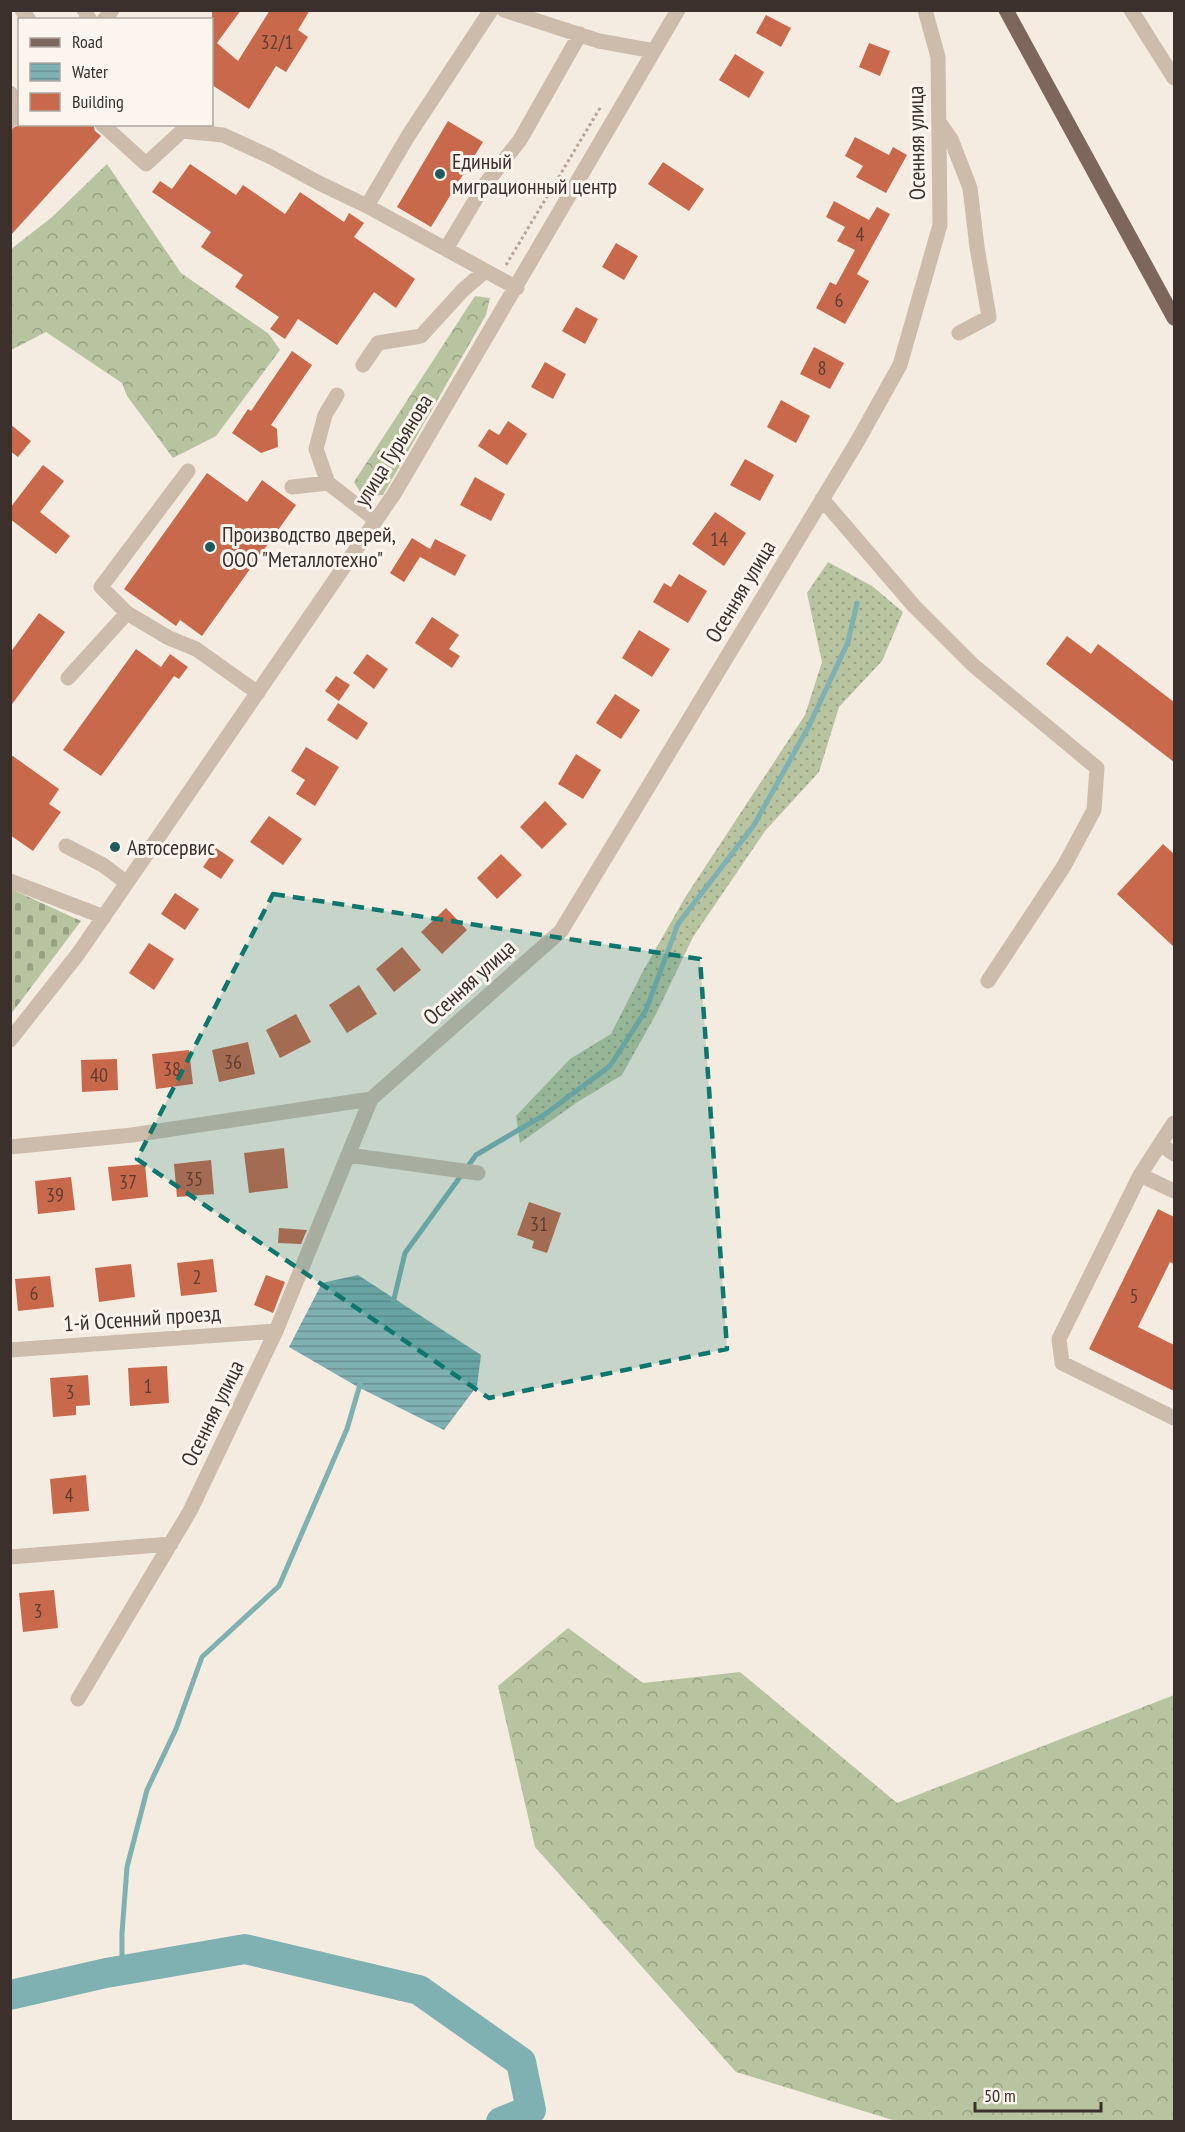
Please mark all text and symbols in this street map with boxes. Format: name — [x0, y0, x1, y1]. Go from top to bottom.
legend — [18, 18, 213, 126]
house number: 32/1 — [261, 29, 293, 55]
text: Road — [72, 30, 103, 53]
text: Water — [72, 60, 108, 83]
street label: Осенняя улица — [901, 86, 931, 200]
text: Building — [72, 90, 124, 113]
place label: Единый миграционный центр — [452, 147, 617, 200]
marker: Единый миграционный центр — [433, 167, 447, 181]
house number: 4 — [856, 221, 865, 247]
house number: 6 — [835, 287, 844, 313]
house number: 8 — [818, 355, 827, 381]
street label: улица Гурьянова — [347, 389, 439, 511]
place label: Производство дверей, ООО "Металлотехно" — [222, 520, 396, 573]
house number: 14 — [710, 526, 728, 552]
street label: Осенняя улица — [699, 535, 781, 647]
marker: Производство дверей, ООО "Металлотехно" — [203, 540, 217, 554]
place label: Автосервис — [127, 833, 215, 861]
marker: Автосервис — [108, 840, 122, 854]
street label: Осенняя улица — [417, 933, 521, 1031]
house number: 36 — [224, 1049, 242, 1075]
house number: 38 — [163, 1056, 181, 1082]
house number: 40 — [90, 1062, 108, 1088]
house number: 35 — [185, 1166, 203, 1192]
house number: 37 — [119, 1169, 137, 1195]
house number: 39 — [46, 1182, 64, 1208]
house number: 31 — [530, 1211, 548, 1237]
house number: 2 — [193, 1264, 202, 1290]
house number: 6 — [30, 1280, 39, 1306]
house number: 5 — [1130, 1283, 1139, 1309]
street label: 1-й Осенний проезд — [63, 1299, 222, 1337]
street label: Осенняя улица — [174, 1355, 250, 1471]
house number: 1 — [144, 1373, 153, 1399]
house number: 3 — [66, 1379, 75, 1405]
house number: 4 — [65, 1482, 74, 1508]
house number: 3 — [34, 1598, 43, 1624]
scale bar — [975, 2075, 1101, 2113]
text: 50 m — [984, 2084, 1016, 2107]

